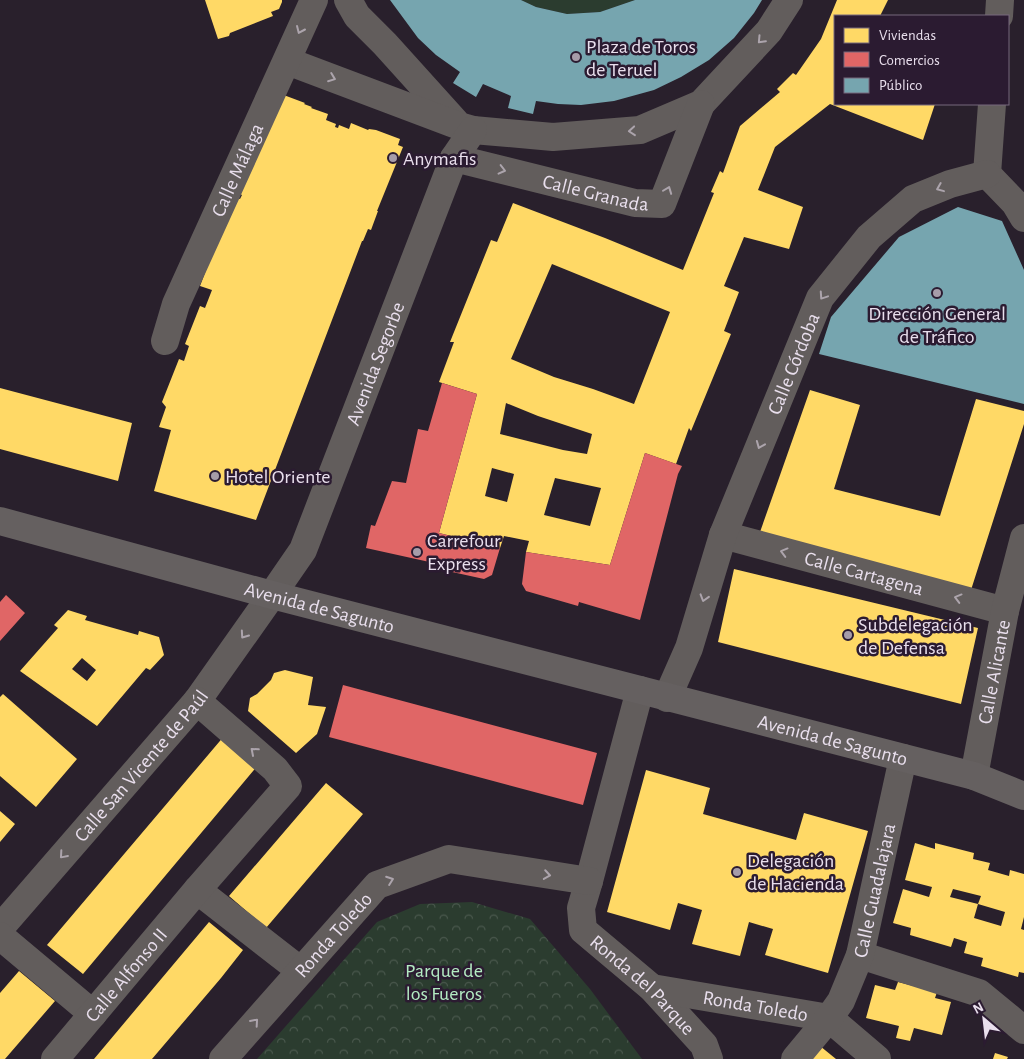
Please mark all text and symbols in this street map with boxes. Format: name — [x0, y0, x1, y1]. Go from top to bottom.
legend — [834, 15, 1009, 105]
one-way arrow — [296, 25, 307, 34]
text: Viviendas — [879, 28, 936, 43]
one-way arrow — [758, 34, 767, 43]
place label: Plaza de Toros de Teruel — [586, 37, 696, 80]
marker: Plaza de Toros de Teruel — [570, 51, 582, 63]
text: Comercios — [879, 53, 940, 68]
one-way arrow — [328, 72, 336, 82]
text: Público — [879, 78, 922, 93]
street label: Calle Málaga — [208, 121, 268, 220]
one-way arrow — [627, 125, 635, 136]
place label: Anymafis — [403, 149, 476, 169]
marker: Anymafis — [387, 152, 399, 164]
one-way arrow — [497, 164, 506, 175]
street label: Calle Granada — [541, 171, 649, 215]
one-way arrow — [936, 182, 945, 192]
one-way arrow — [662, 186, 672, 194]
marker: Dirección General de Tráfico — [931, 287, 943, 299]
one-way arrow — [819, 291, 829, 300]
street label: Avenida Segorbe — [343, 299, 409, 428]
place label: Dirección General de Tráfico — [868, 304, 1006, 347]
street label: Calle Córdoba — [764, 310, 824, 418]
one-way arrow — [755, 440, 766, 449]
place label: Hotel Oriente — [225, 467, 331, 487]
marker: Hotel Oriente — [209, 470, 221, 482]
place label: Carrefour Express — [427, 531, 501, 574]
marker: Carrefour Express — [411, 546, 423, 558]
one-way arrow — [780, 547, 789, 557]
street label: Calle Cartagena — [802, 548, 925, 600]
street label: Avenida de Sagunto — [242, 579, 396, 637]
one-way arrow — [699, 593, 709, 601]
one-way arrow — [953, 593, 962, 604]
place label: Subdelegación de Defensa — [858, 615, 973, 658]
street label: Calle Alicante — [975, 618, 1014, 726]
one-way arrow — [241, 629, 250, 639]
marker: Subdelegación de Defensa — [842, 629, 854, 641]
street label: Calle San Vicente de Paúl — [71, 687, 212, 846]
street label: Avenida de Sagunto — [755, 712, 910, 769]
one-way arrow — [251, 747, 260, 756]
street label: Calle Guadalajara — [851, 822, 899, 960]
one-way arrow — [60, 850, 69, 859]
place label: Delegación de Hacienda — [747, 851, 844, 894]
marker: Delegación de Hacienda — [731, 866, 743, 878]
one-way arrow — [543, 869, 552, 879]
one-way arrow — [385, 876, 394, 886]
street label: Ronda Toledo — [291, 889, 376, 982]
street label: Calle Alfonso II — [82, 925, 171, 1026]
street label: Ronda del Parque — [586, 931, 698, 1039]
park label: Parque de los Fueros — [405, 961, 483, 1004]
street label: Ronda Toledo — [701, 988, 809, 1025]
north arrow — [959, 994, 1009, 1044]
text: N — [971, 1000, 986, 1017]
one-way arrow — [249, 1019, 258, 1028]

